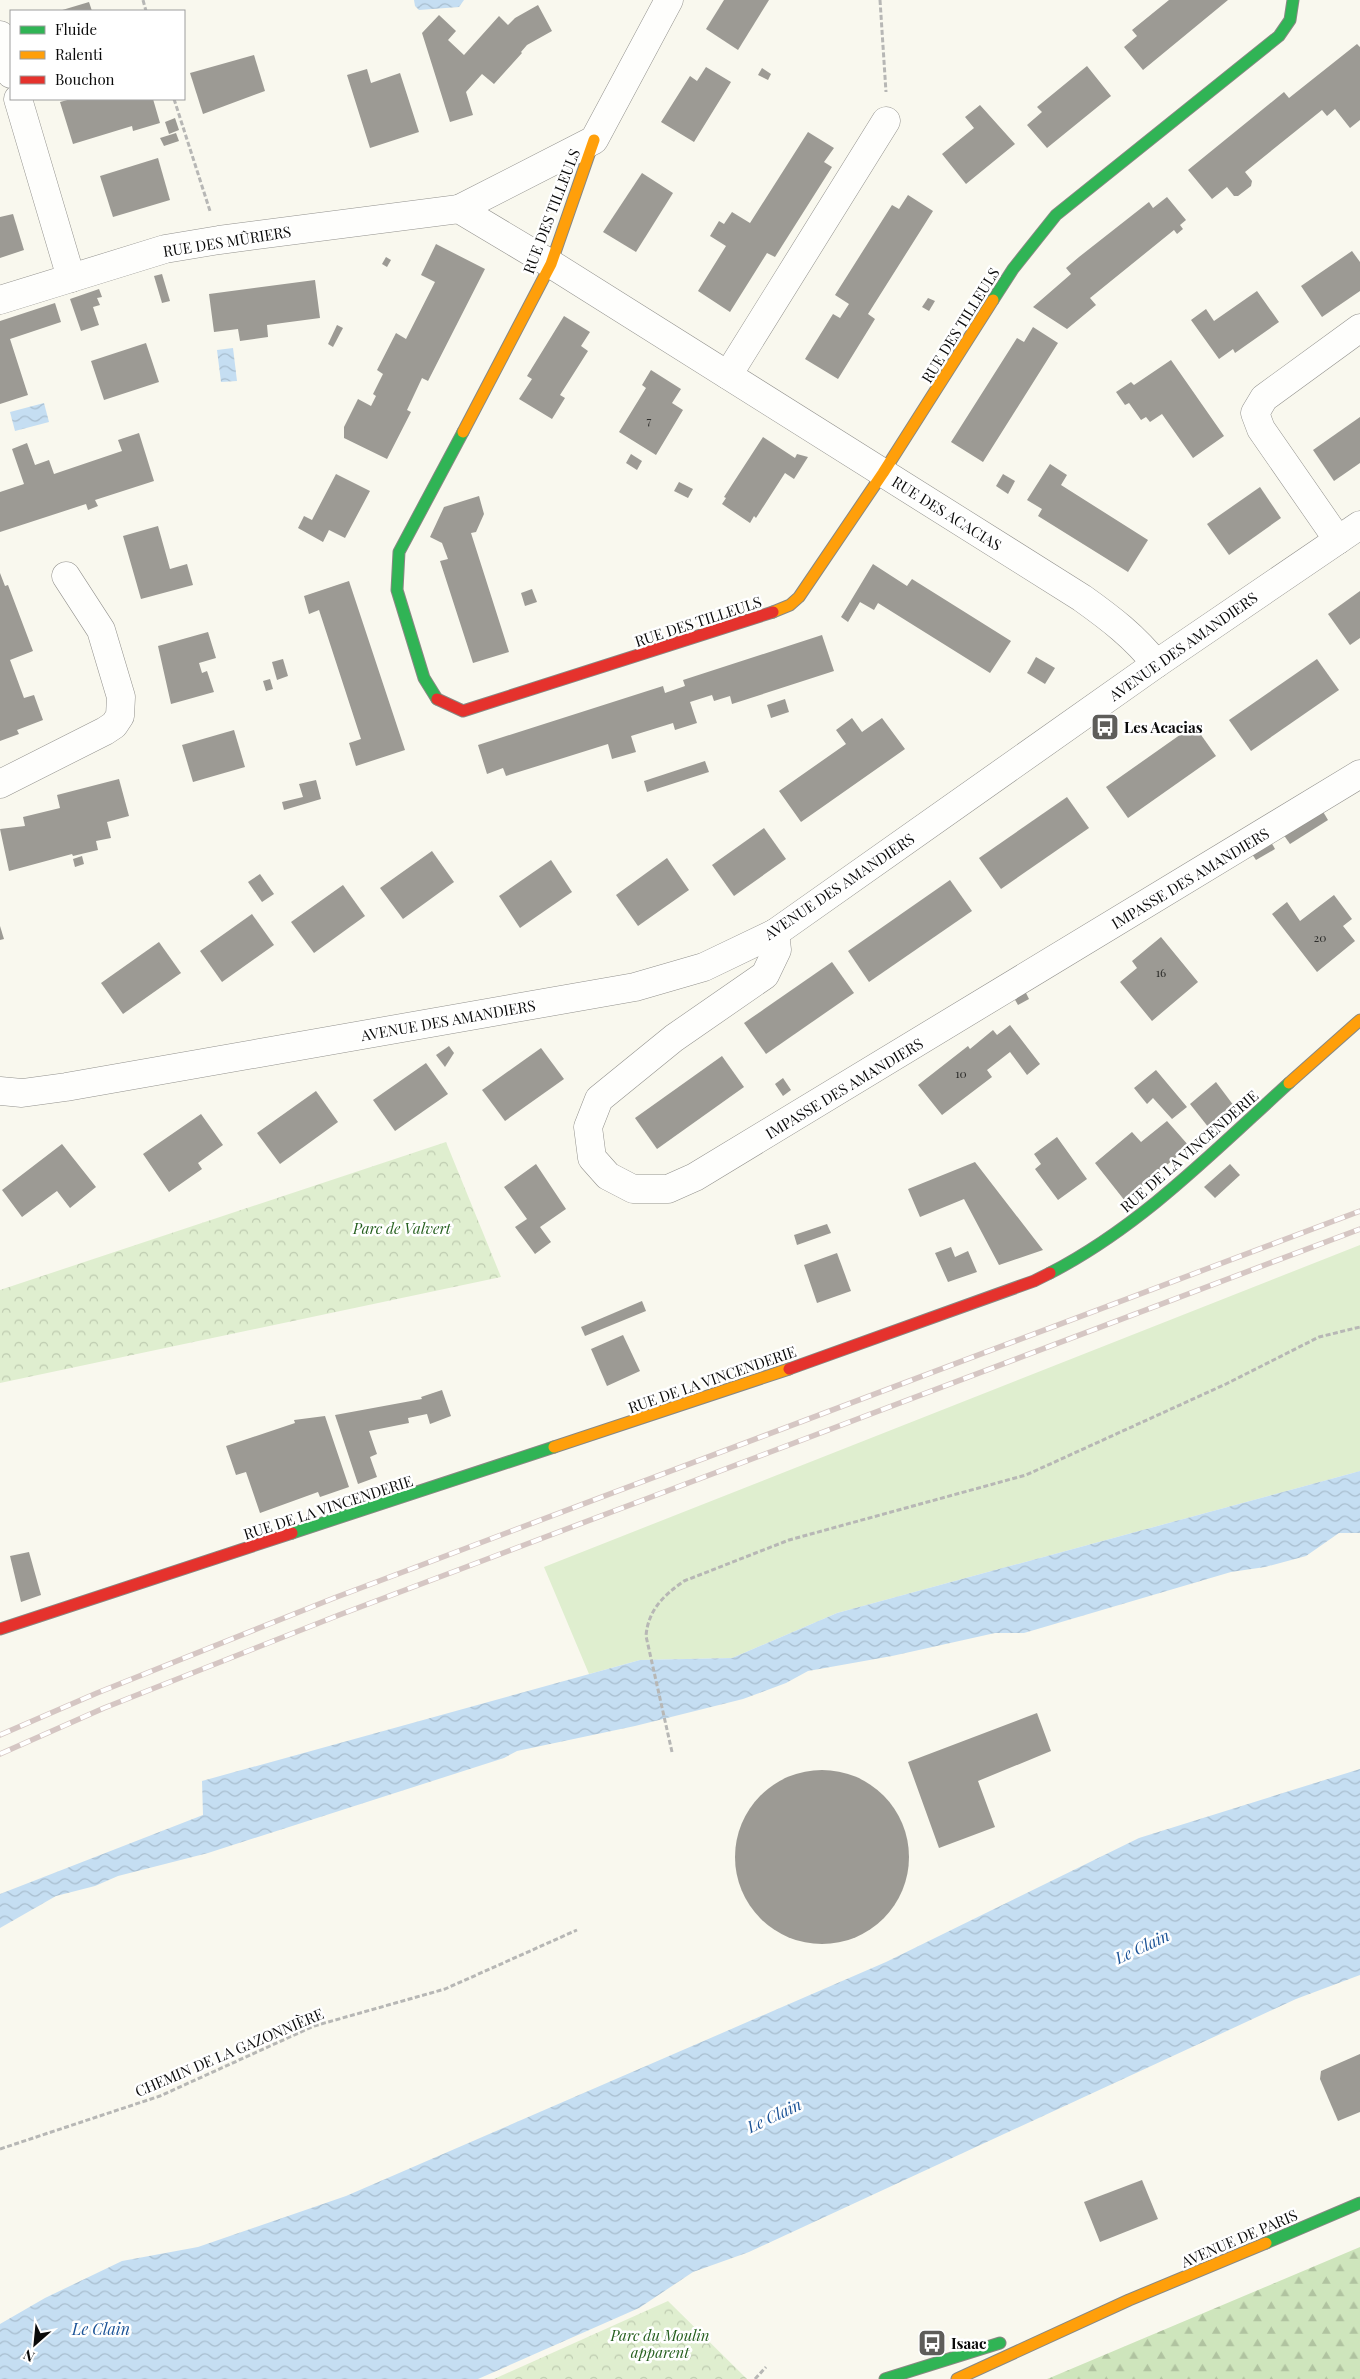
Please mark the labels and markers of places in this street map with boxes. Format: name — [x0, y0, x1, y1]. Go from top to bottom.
bus stop icon: Les Acacias — [1090, 712, 1120, 742]
place label: Les Acacias — [1124, 717, 1203, 737]
bus stop icon: Isaac — [917, 2328, 947, 2358]
place label: Isaac — [951, 2333, 987, 2353]

